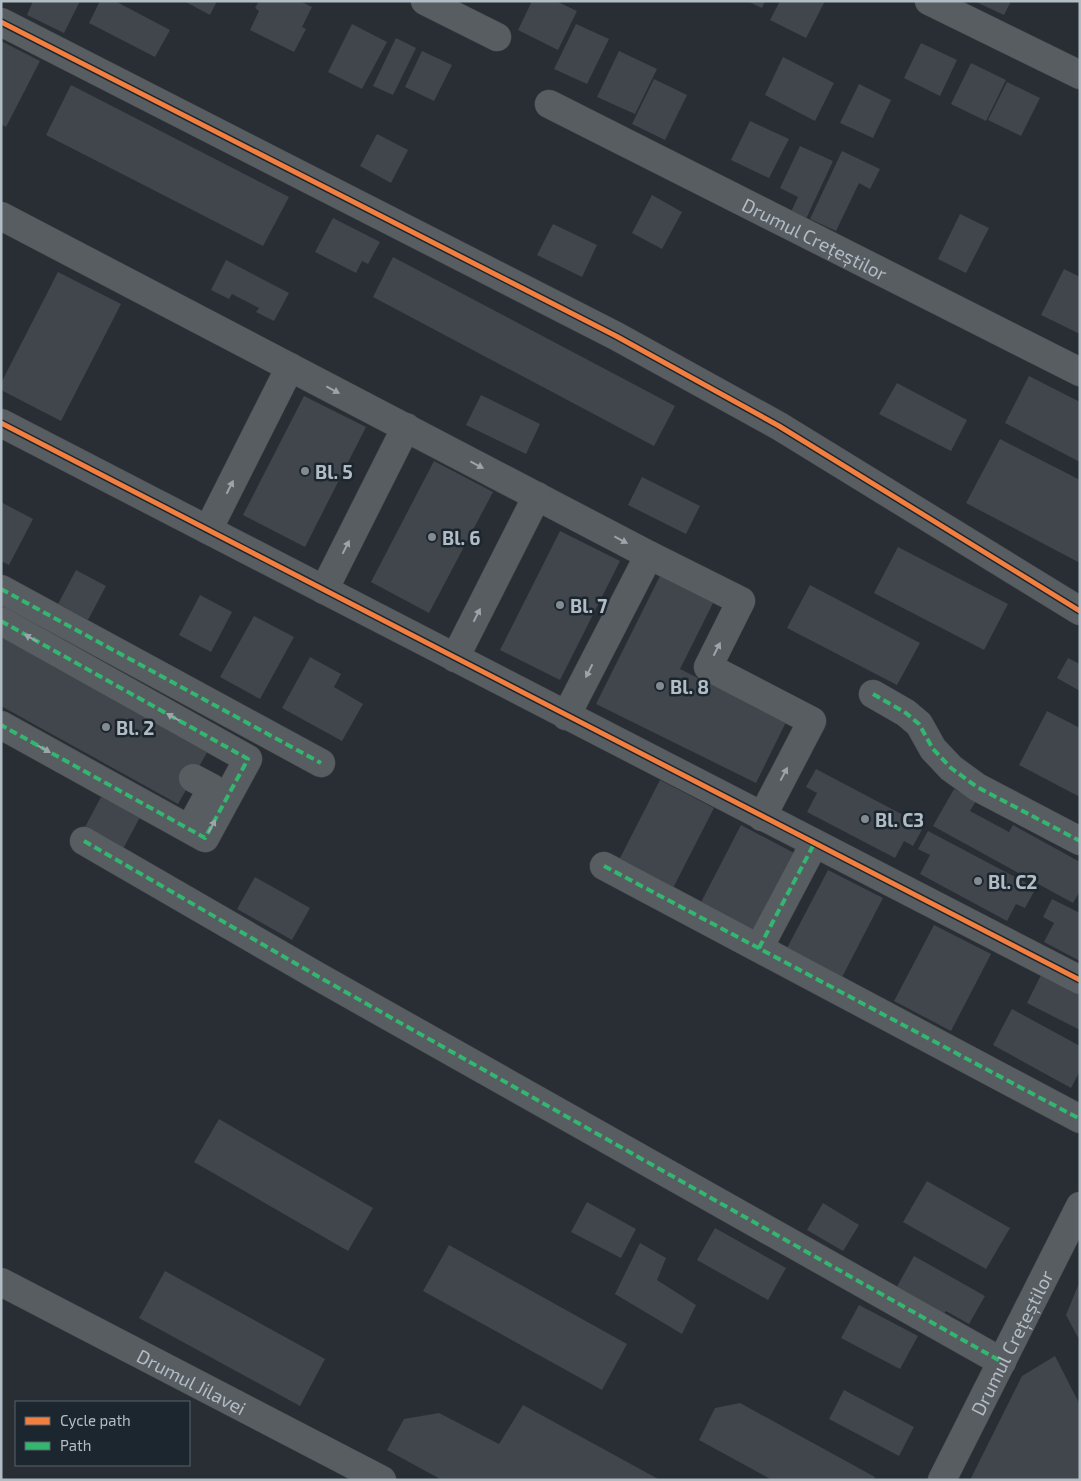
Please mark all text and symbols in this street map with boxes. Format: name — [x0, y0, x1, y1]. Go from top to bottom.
street label: Drumul Crețeștilor — [739, 192, 892, 285]
one-way arrow — [327, 385, 340, 394]
place label: Bl. 5 — [315, 460, 353, 483]
one-way arrow — [470, 461, 485, 469]
marker: Bl. 5 — [299, 465, 311, 477]
one-way arrow — [226, 479, 234, 494]
place label: Bl. 6 — [442, 526, 480, 549]
marker: Bl. 6 — [426, 531, 438, 543]
one-way arrow — [614, 536, 629, 544]
one-way arrow — [342, 539, 350, 554]
place label: Bl. 7 — [570, 594, 607, 617]
marker: Bl. 7 — [554, 599, 566, 611]
one-way arrow — [473, 607, 481, 622]
one-way arrow — [24, 633, 38, 642]
one-way arrow — [713, 642, 721, 656]
one-way arrow — [585, 664, 593, 679]
place label: Bl. 8 — [670, 675, 709, 698]
marker: Bl. 8 — [654, 680, 666, 692]
one-way arrow — [165, 713, 180, 721]
place label: Bl. 2 — [116, 716, 154, 739]
marker: Bl. 2 — [100, 721, 112, 733]
one-way arrow — [37, 745, 51, 753]
one-way arrow — [780, 766, 788, 781]
place label: Bl. C3 — [875, 808, 924, 831]
marker: Bl. C3 — [859, 813, 871, 825]
one-way arrow — [207, 820, 216, 833]
place label: Bl. C2 — [988, 870, 1037, 893]
marker: Bl. C2 — [972, 875, 984, 887]
street label: Drumul Crețeștilor — [965, 1266, 1058, 1419]
street label: Drumul Jilavei — [133, 1343, 250, 1419]
legend — [15, 1401, 190, 1466]
text: Cycle path — [60, 1411, 131, 1429]
text: Path — [60, 1436, 91, 1454]

